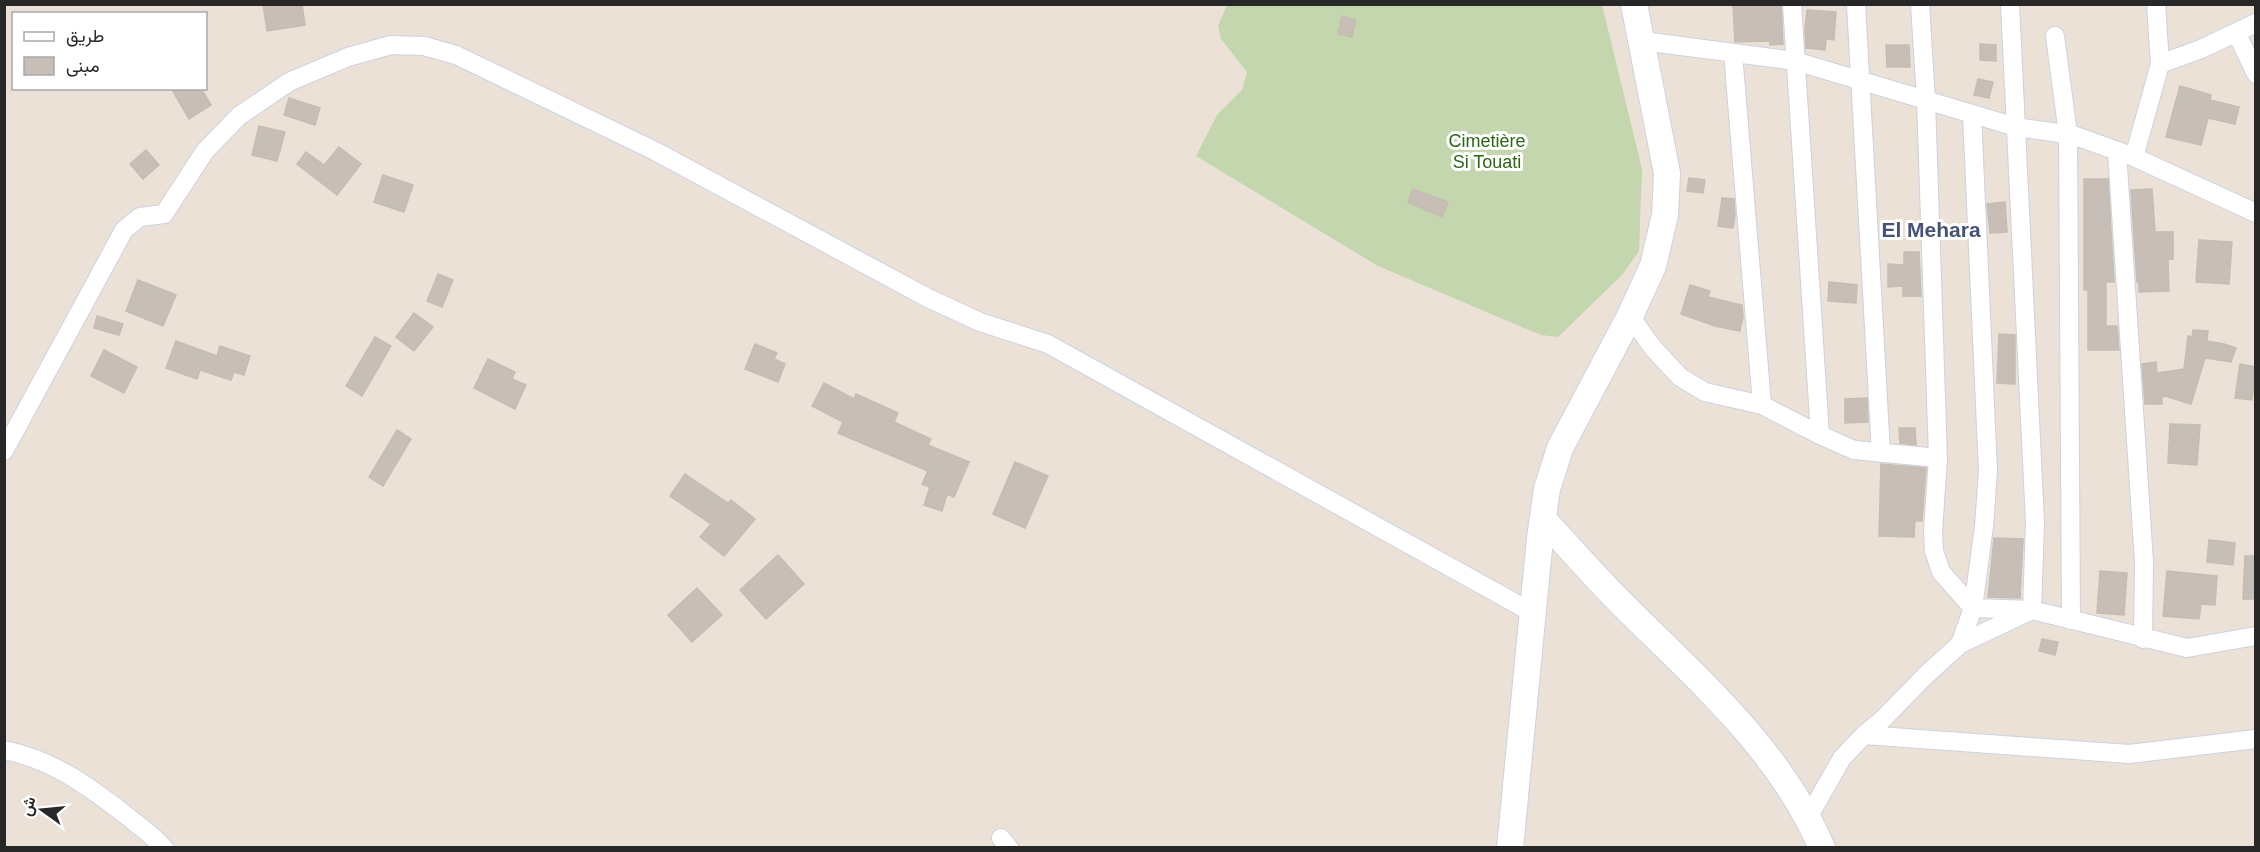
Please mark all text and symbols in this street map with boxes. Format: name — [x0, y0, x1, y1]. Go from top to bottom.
legend — [12, 12, 207, 90]
text: طريق — [66, 26, 104, 47]
text: مبنى — [66, 56, 100, 77]
park label: Cimetière Si Touati — [1448, 131, 1526, 172]
district label: El Mehara — [1881, 218, 1981, 241]
north arrow — [12, 780, 72, 840]
text: ش — [17, 795, 40, 818]

